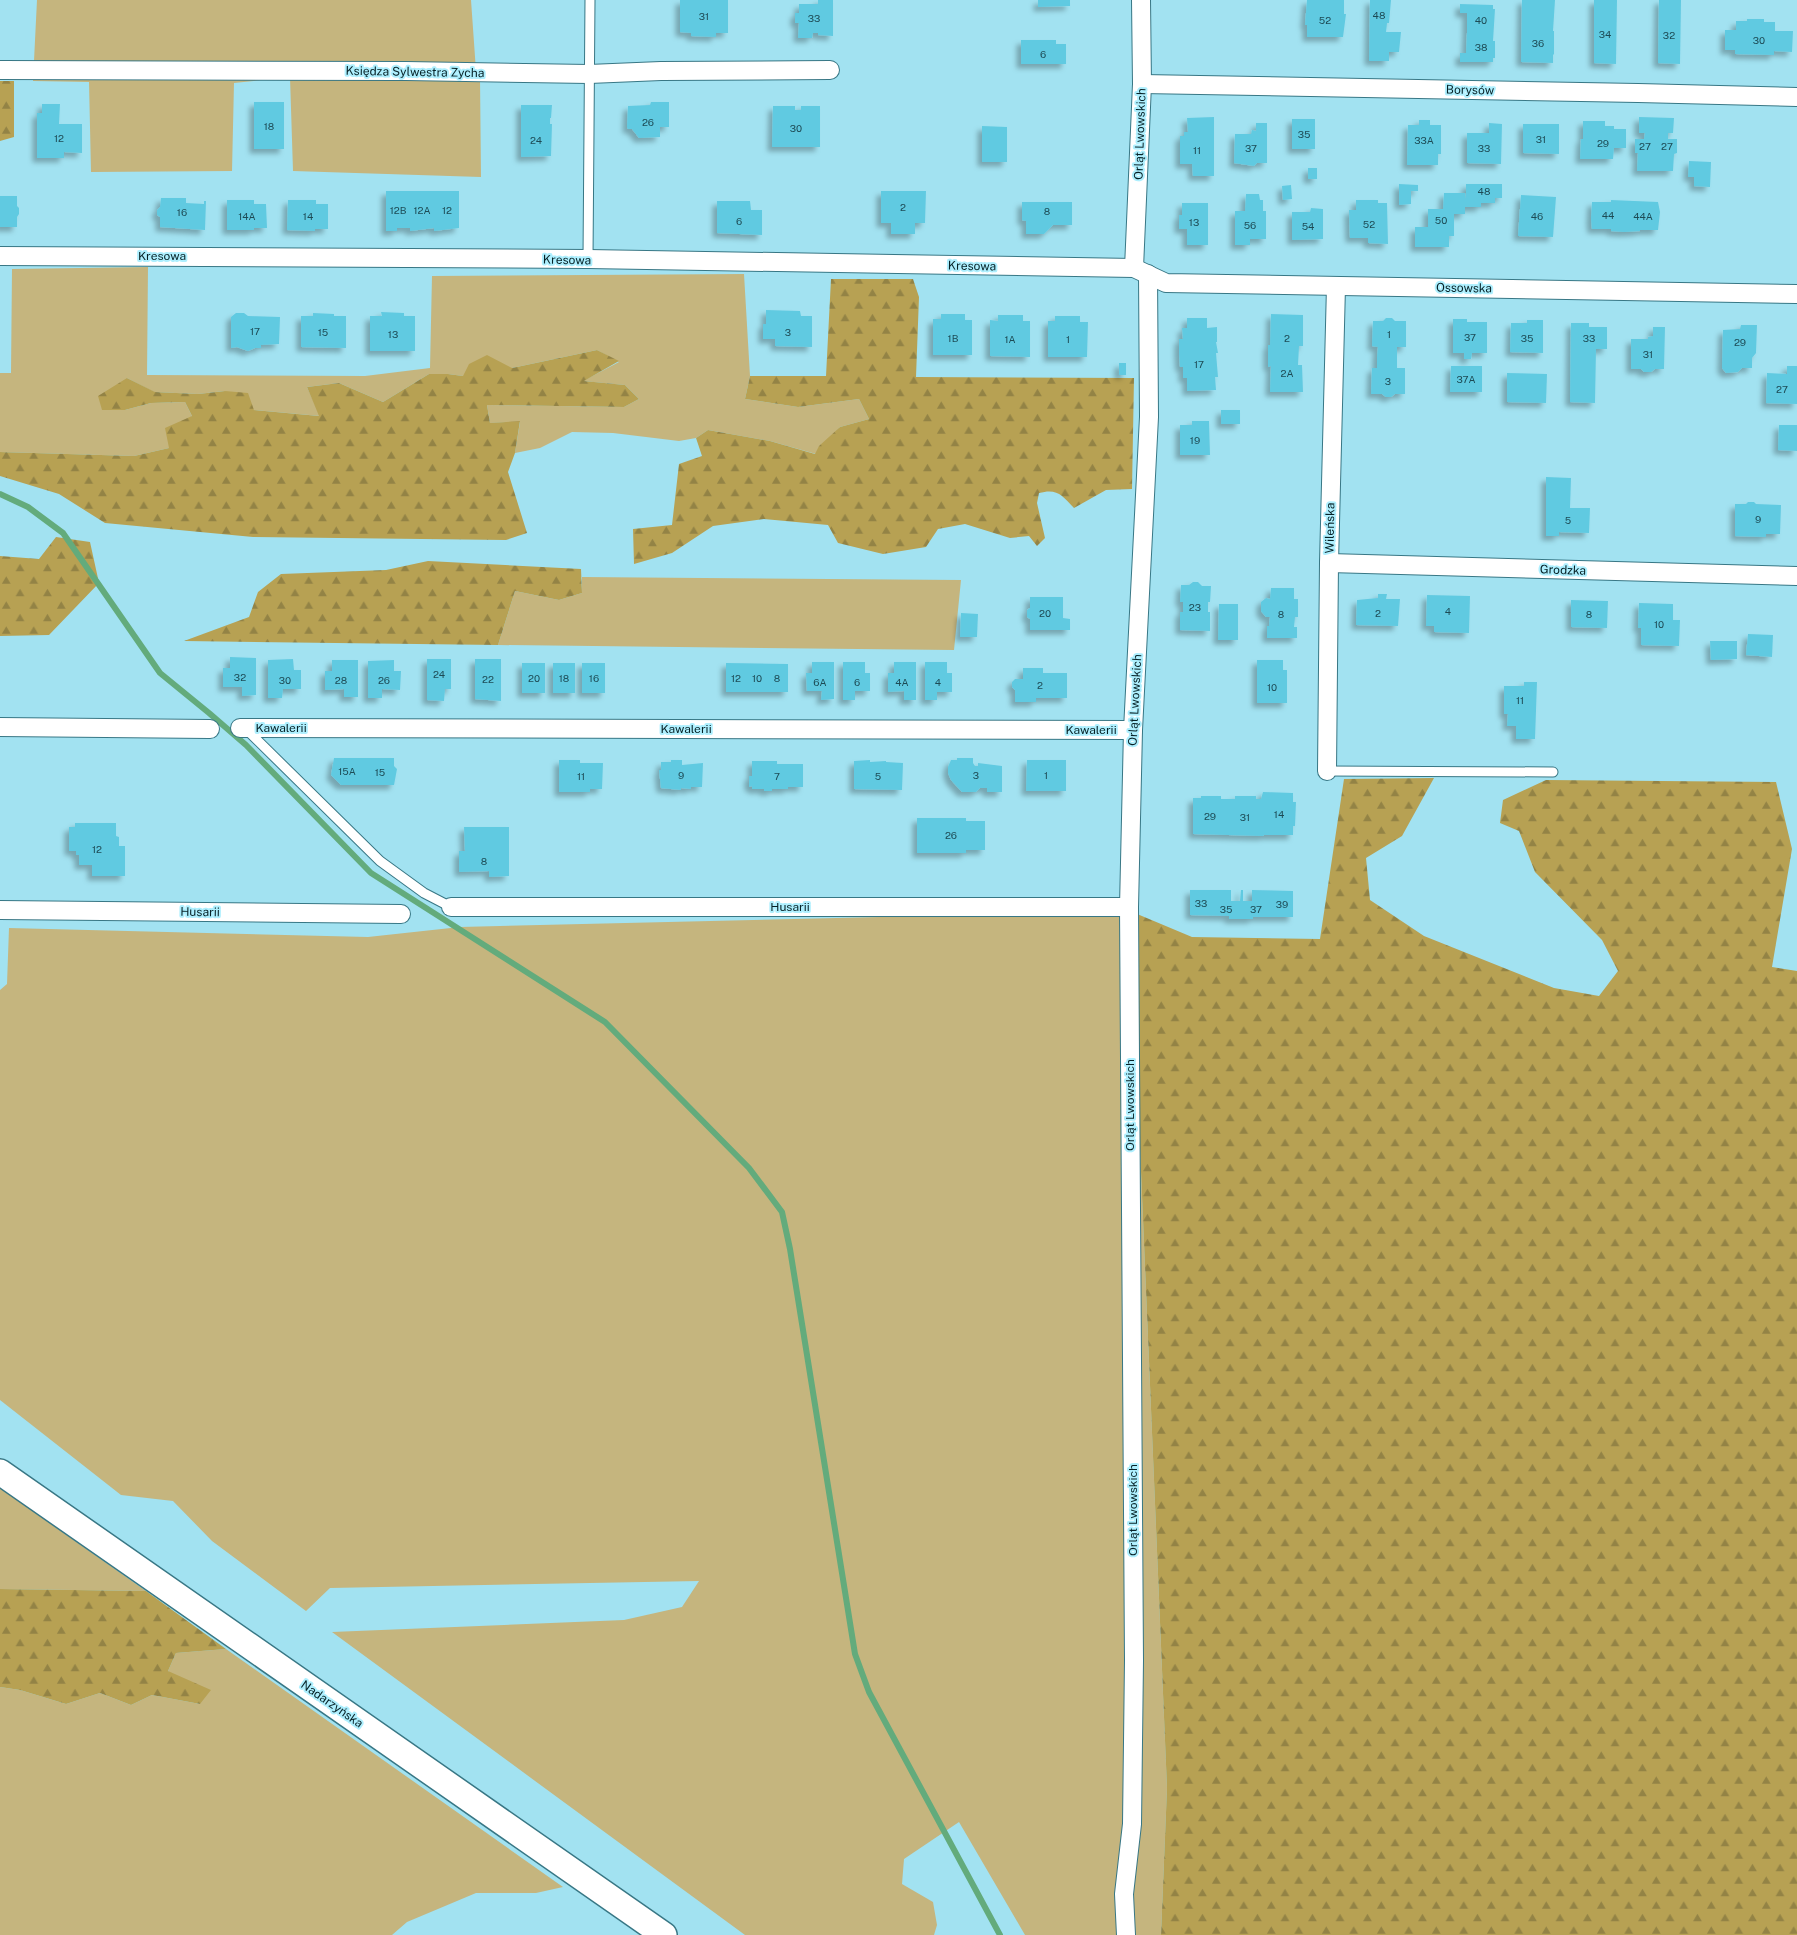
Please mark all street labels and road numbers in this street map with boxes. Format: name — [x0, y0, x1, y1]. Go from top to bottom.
street label: Księdza Sylwestra Zycha — [346, 64, 484, 80]
street label: Borysów — [1446, 83, 1495, 97]
street label: Orląt Lwowskich — [1131, 88, 1149, 180]
street label: Kresowa — [138, 249, 186, 263]
street label: Kresowa — [543, 253, 591, 267]
street label: Kresowa — [948, 259, 996, 273]
street label: Ossowska — [1436, 281, 1492, 295]
street label: Wileńska — [1323, 502, 1337, 554]
street label: Grodzka — [1540, 562, 1586, 578]
street label: Orląt Lwowskich — [1126, 654, 1144, 746]
street label: Kawalerii — [255, 721, 307, 735]
street label: Kawalerii — [660, 722, 712, 736]
street label: Kawalerii — [1065, 723, 1117, 737]
street label: Husarii — [770, 900, 810, 914]
street label: Husarii — [180, 905, 220, 919]
street label: Orląt Lwowskich — [1123, 1059, 1137, 1151]
street label: Orląt Lwowskich — [1126, 1464, 1140, 1556]
street label: Nadarzyńska — [298, 1677, 366, 1731]

